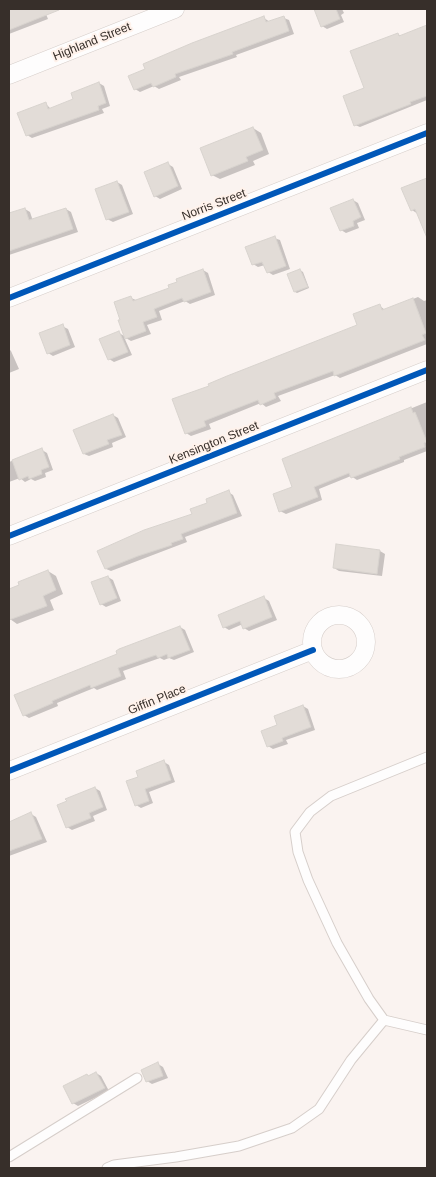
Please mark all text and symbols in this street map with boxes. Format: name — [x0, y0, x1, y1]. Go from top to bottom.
street label: Highland Street — [51, 20, 133, 64]
street label: Norris Street — [180, 186, 248, 224]
street label: Kensington Street — [167, 418, 261, 468]
street label: Giffin Place — [126, 682, 188, 718]

